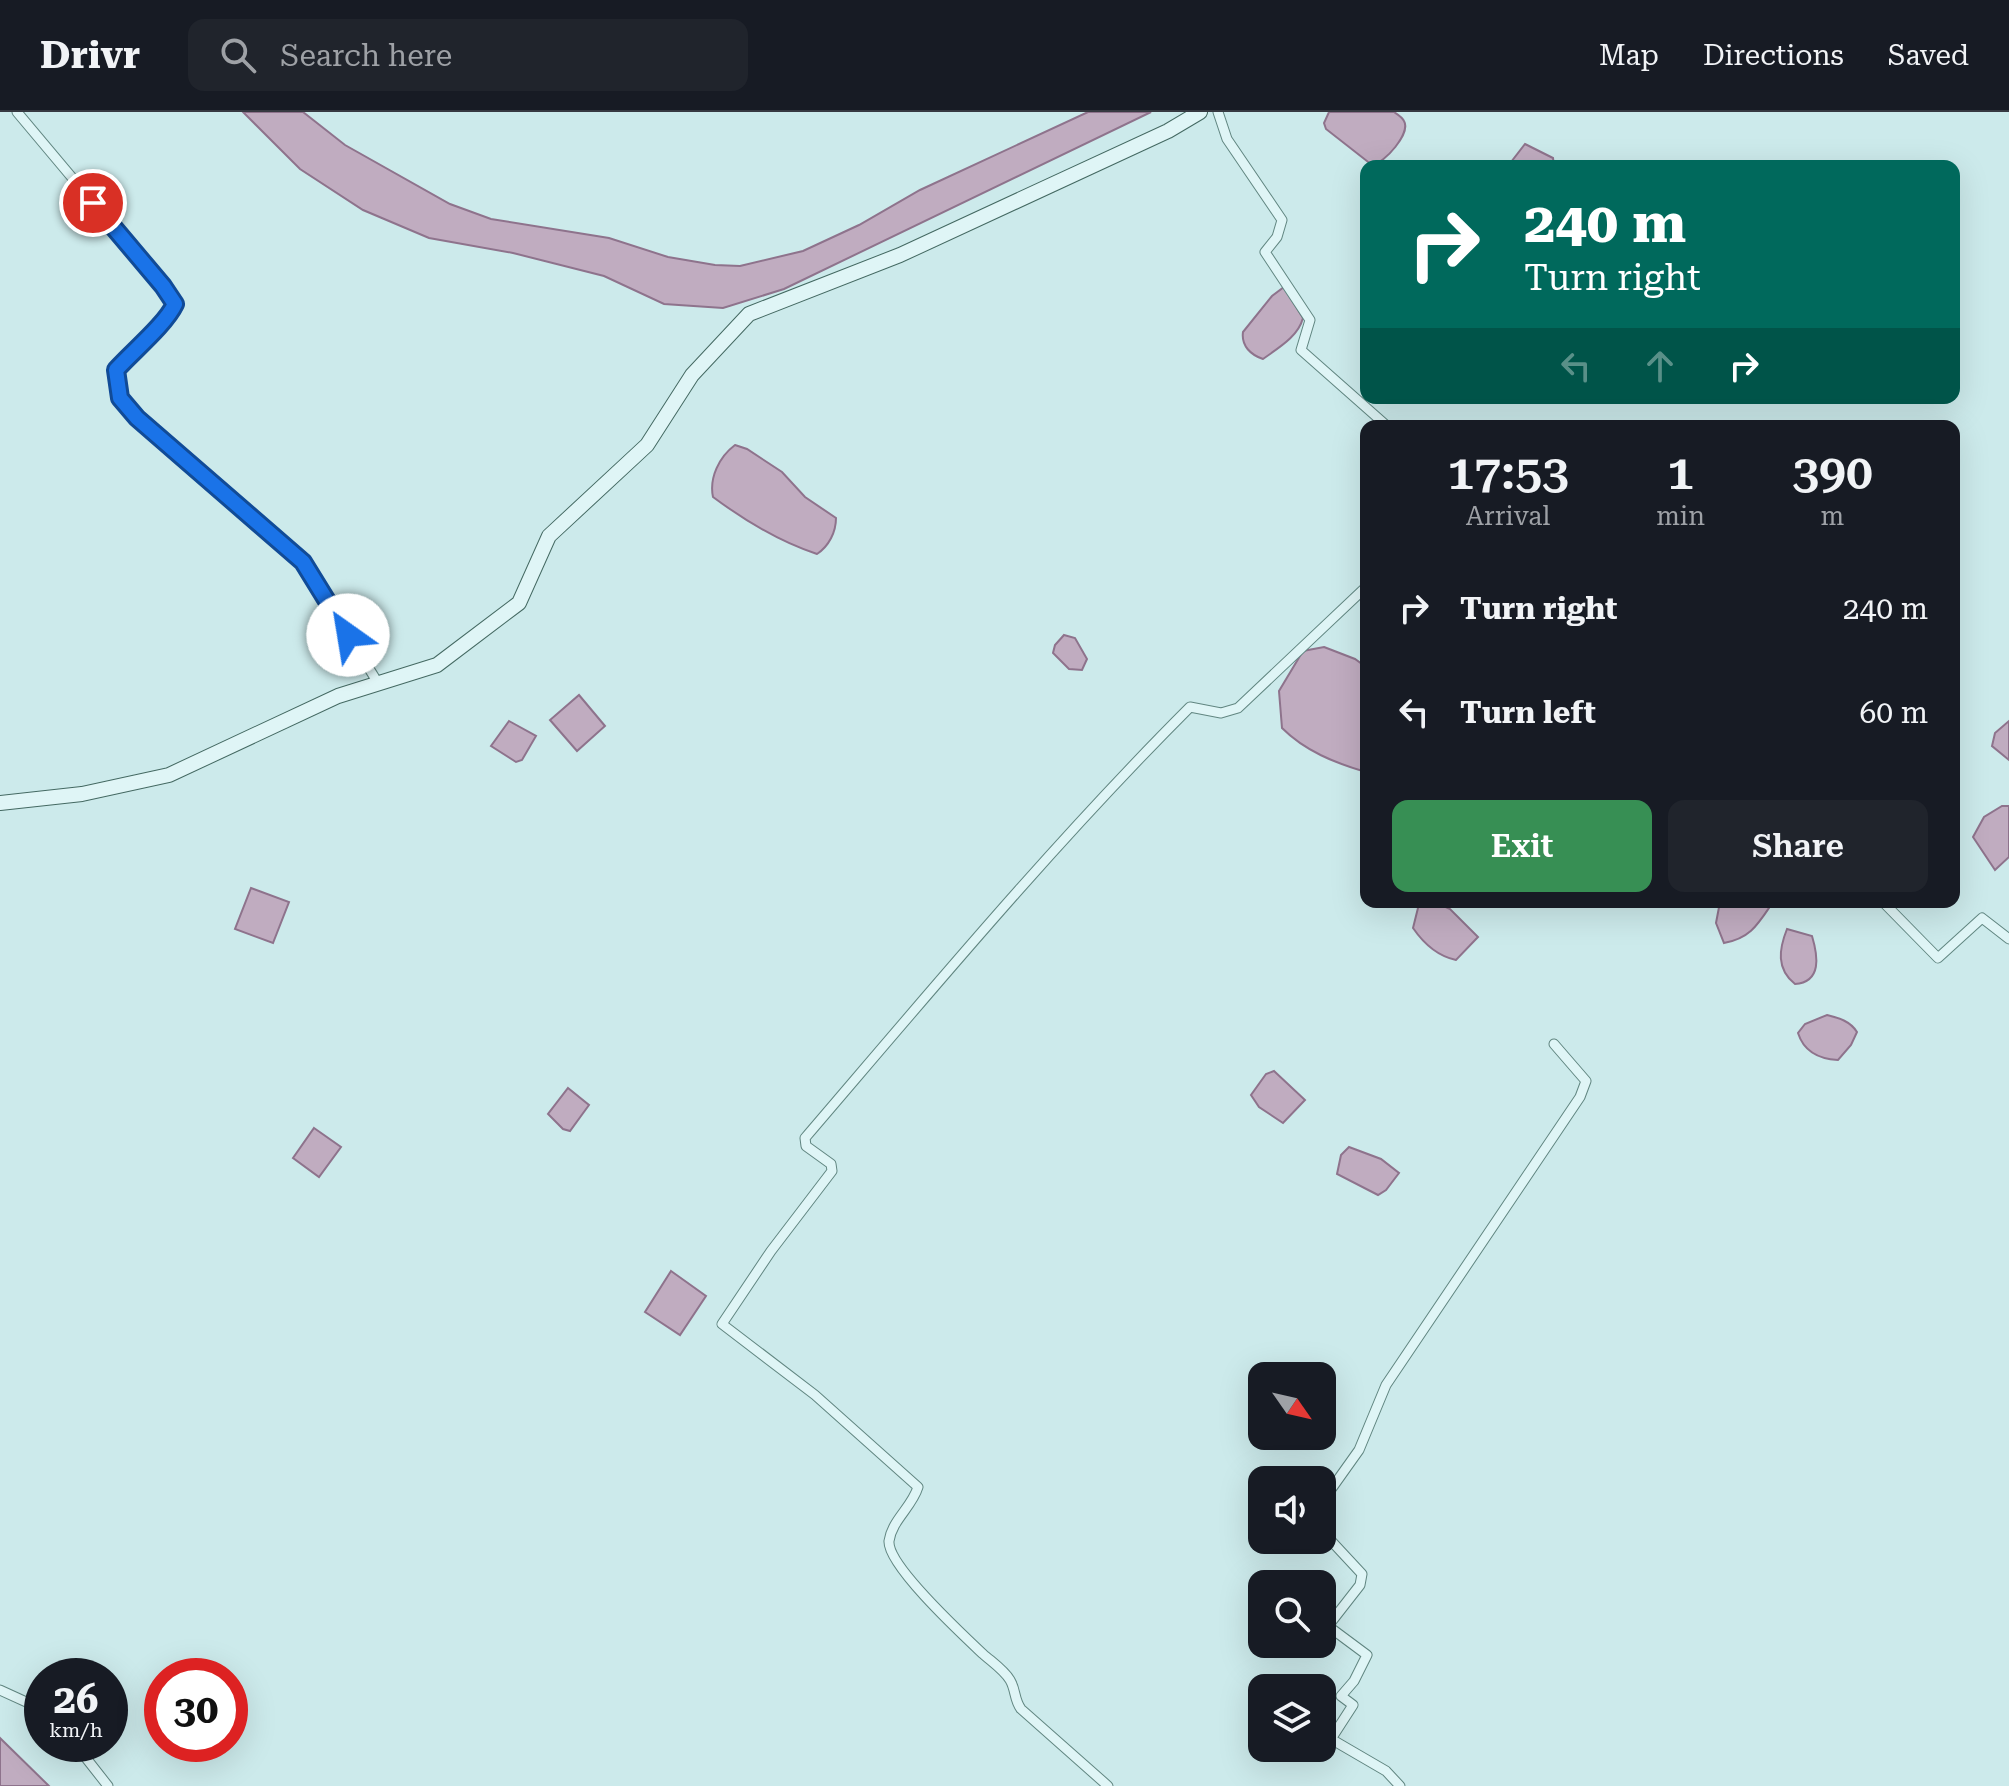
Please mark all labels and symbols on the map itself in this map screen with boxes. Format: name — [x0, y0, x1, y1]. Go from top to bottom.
pin — [59, 169, 127, 237]
position arrow — [306, 593, 390, 677]
north arrow — [1248, 1362, 1336, 1450]
speed limit sign: 30 — [144, 1658, 248, 1762]

